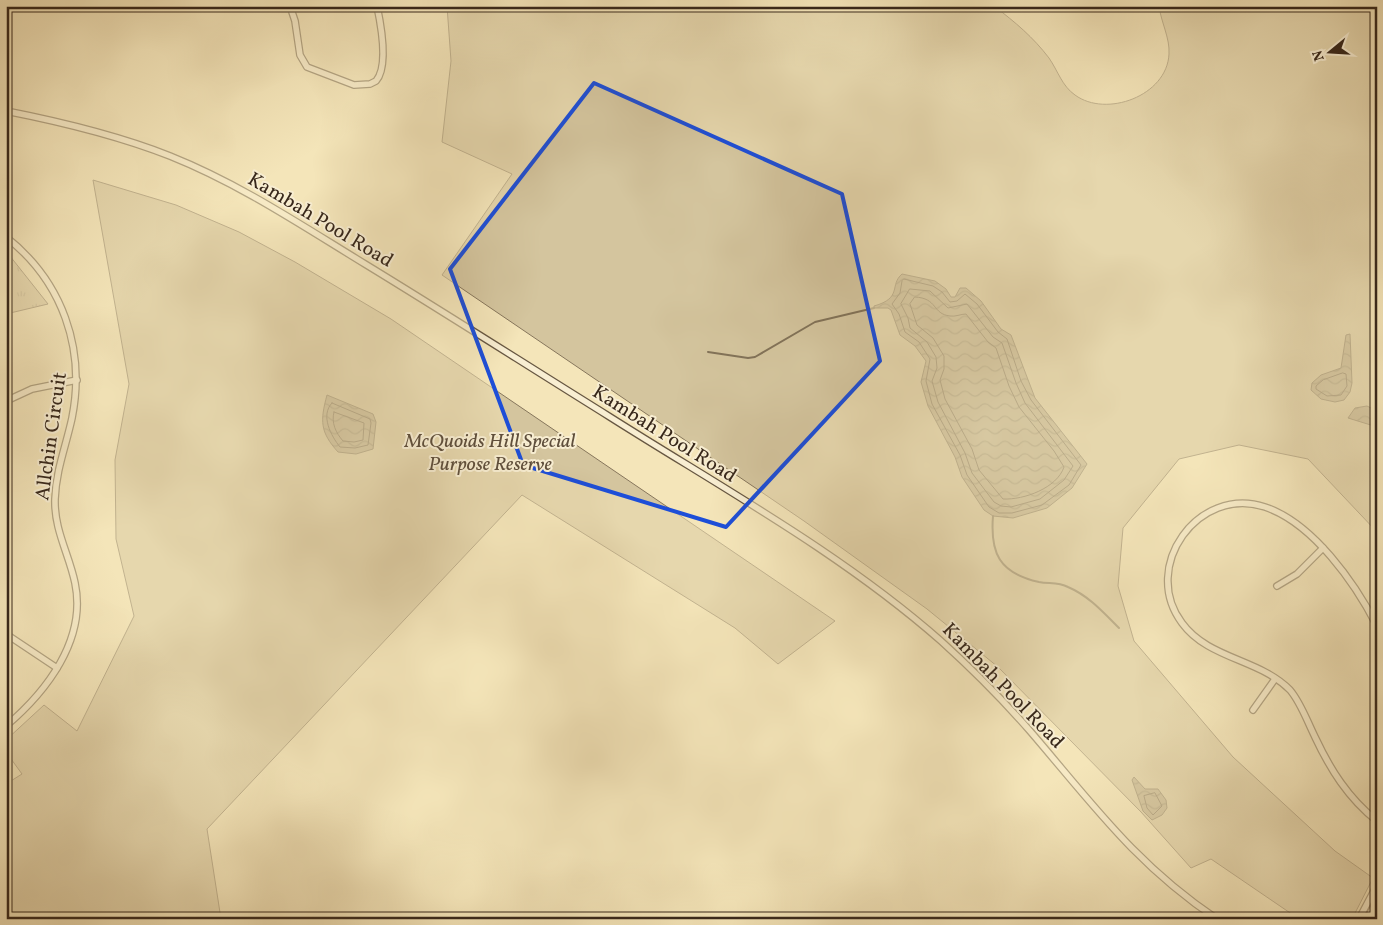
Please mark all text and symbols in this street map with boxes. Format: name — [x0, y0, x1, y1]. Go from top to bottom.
north arrow — [1306, 28, 1356, 78]
text: N — [1308, 48, 1330, 63]
street label: Kambah Pool Road — [242, 166, 398, 275]
street label: Allchin Circuit — [29, 370, 75, 502]
street label: Kambah Pool Road — [586, 379, 742, 490]
park label: McQuoids Hill Special Purpose Reserve — [403, 428, 576, 479]
street label: Kambah Pool Road — [935, 617, 1070, 756]

